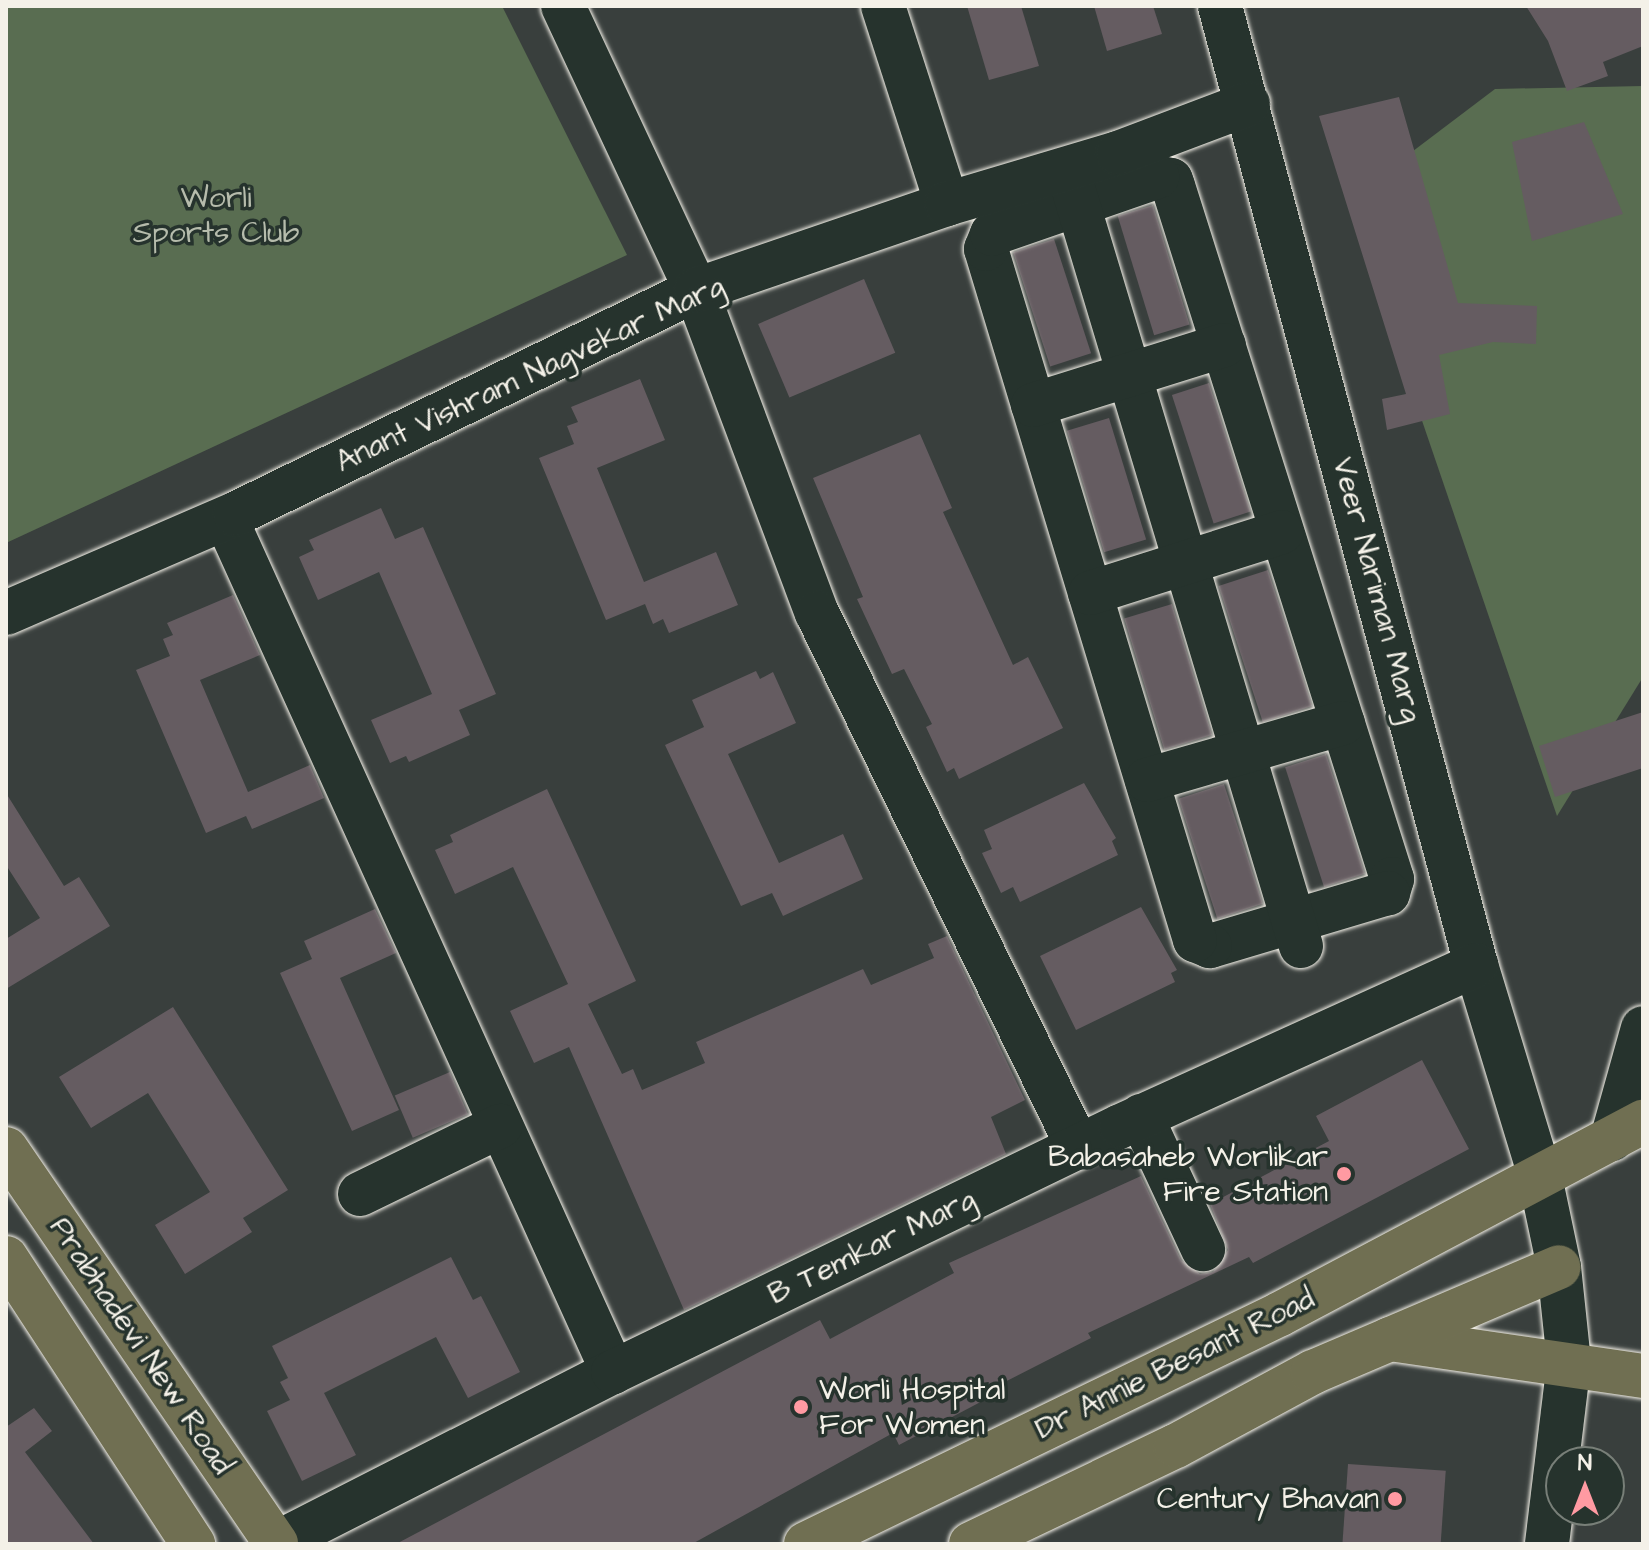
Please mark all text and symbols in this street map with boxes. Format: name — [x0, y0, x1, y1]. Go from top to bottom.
park label: Worli Sports Club — [133, 180, 299, 250]
street label: Anant Vishram Nagvekar Marg — [330, 268, 730, 480]
street label: Veer Nariman Marg — [1324, 454, 1430, 726]
place label: Babasaheb Worlikar Fire Station — [1048, 1139, 1328, 1210]
marker: Babasaheb Worlikar Fire Station — [1335, 1165, 1353, 1183]
street label: B Temkar Marg — [763, 1181, 981, 1313]
street label: Prabhadevi New Road — [42, 1211, 240, 1481]
street label: Dr Annie Besant Road — [1030, 1281, 1320, 1447]
place label: Worli Hospital For Women — [819, 1372, 1005, 1442]
marker: Worli Hospital For Women — [790, 1396, 812, 1418]
north arrow — [1545, 1446, 1625, 1526]
text: N — [1578, 1448, 1592, 1479]
place label: Century Bhavan — [1157, 1481, 1379, 1517]
marker: Century Bhavan — [1386, 1490, 1404, 1508]

